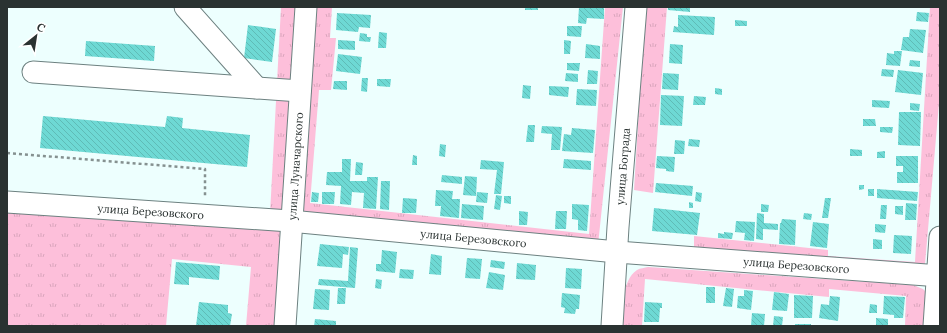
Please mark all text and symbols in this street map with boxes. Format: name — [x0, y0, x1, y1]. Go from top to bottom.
north arrow — [16, 16, 56, 56]
text: С — [34, 19, 48, 36]
street label: улица Луначарского — [285, 112, 306, 221]
street label: улица Бограда — [613, 127, 633, 205]
street label: улица Березовского — [97, 201, 204, 222]
street label: улица Березовского — [420, 226, 527, 250]
street label: улица Березовского — [743, 254, 850, 276]

